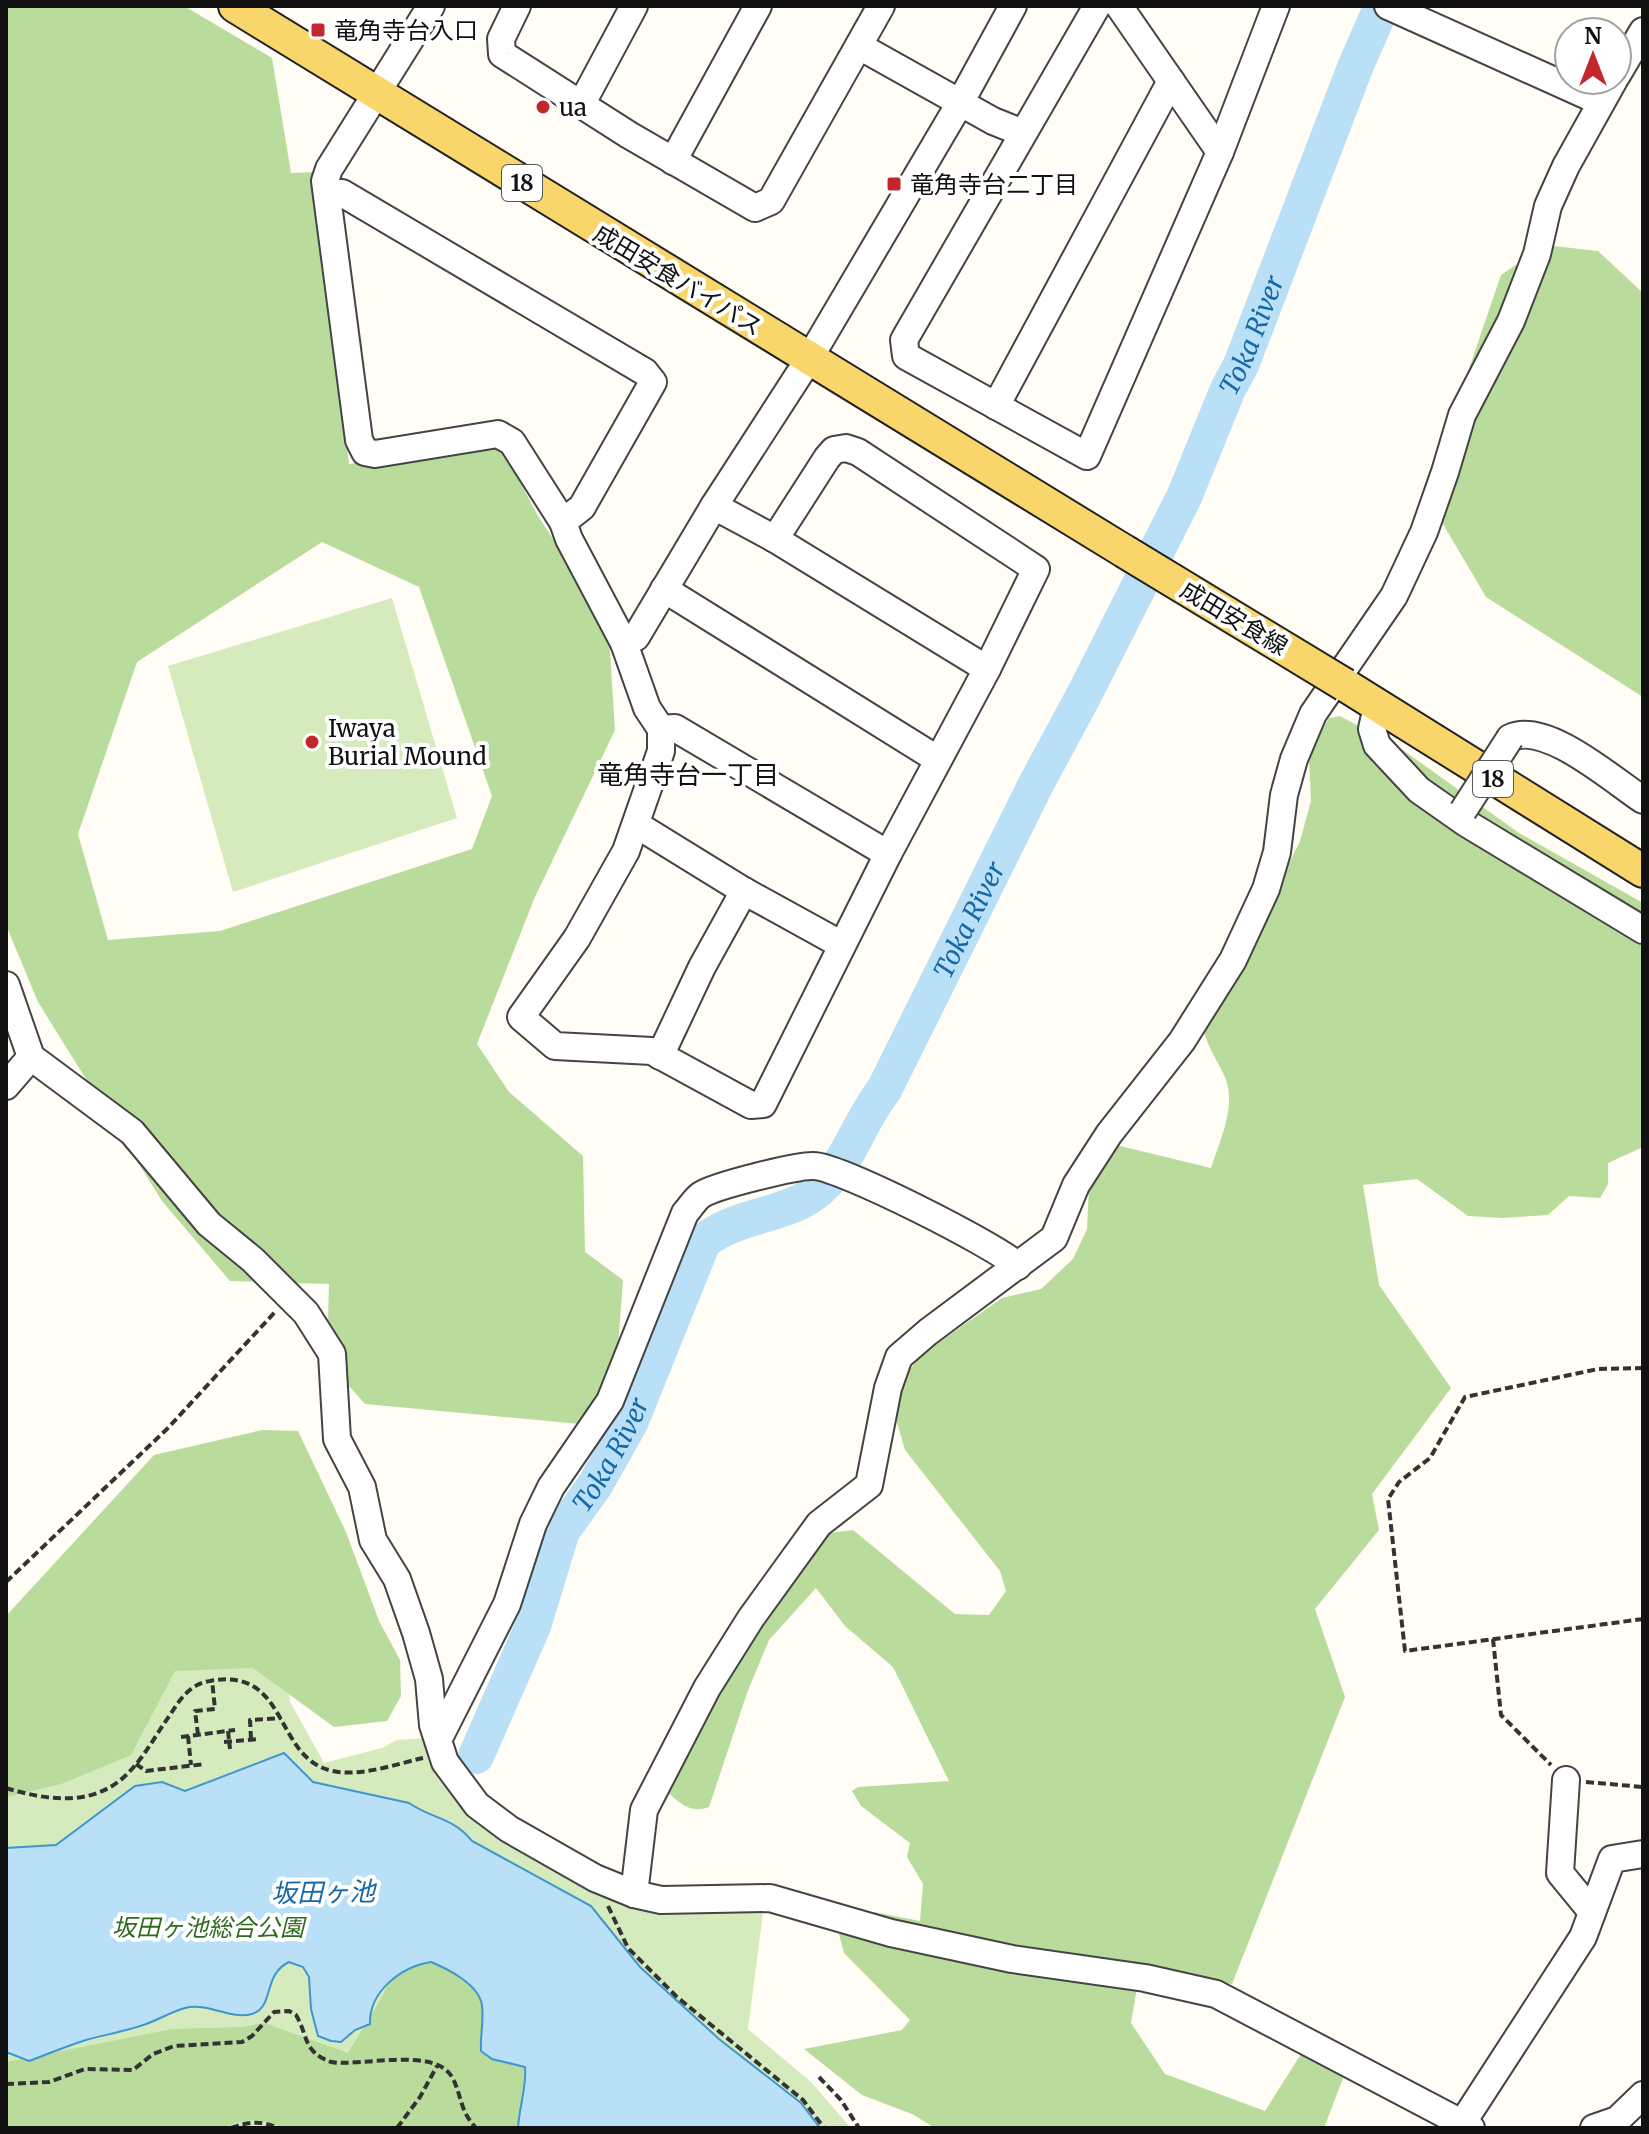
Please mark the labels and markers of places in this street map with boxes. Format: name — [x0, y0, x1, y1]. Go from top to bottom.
place label: 竜角寺台入口 — [334, 15, 478, 46]
marker: 竜角寺台入口 — [309, 21, 327, 39]
place label: ua — [559, 92, 587, 123]
marker: ua — [534, 98, 552, 116]
place label: 竜角寺台二丁目 — [910, 169, 1078, 200]
marker: 竜角寺台二丁目 — [885, 175, 903, 193]
place label: Iwaya Burial Mound — [328, 713, 487, 772]
marker: Iwaya Burial Mound — [303, 733, 321, 751]

